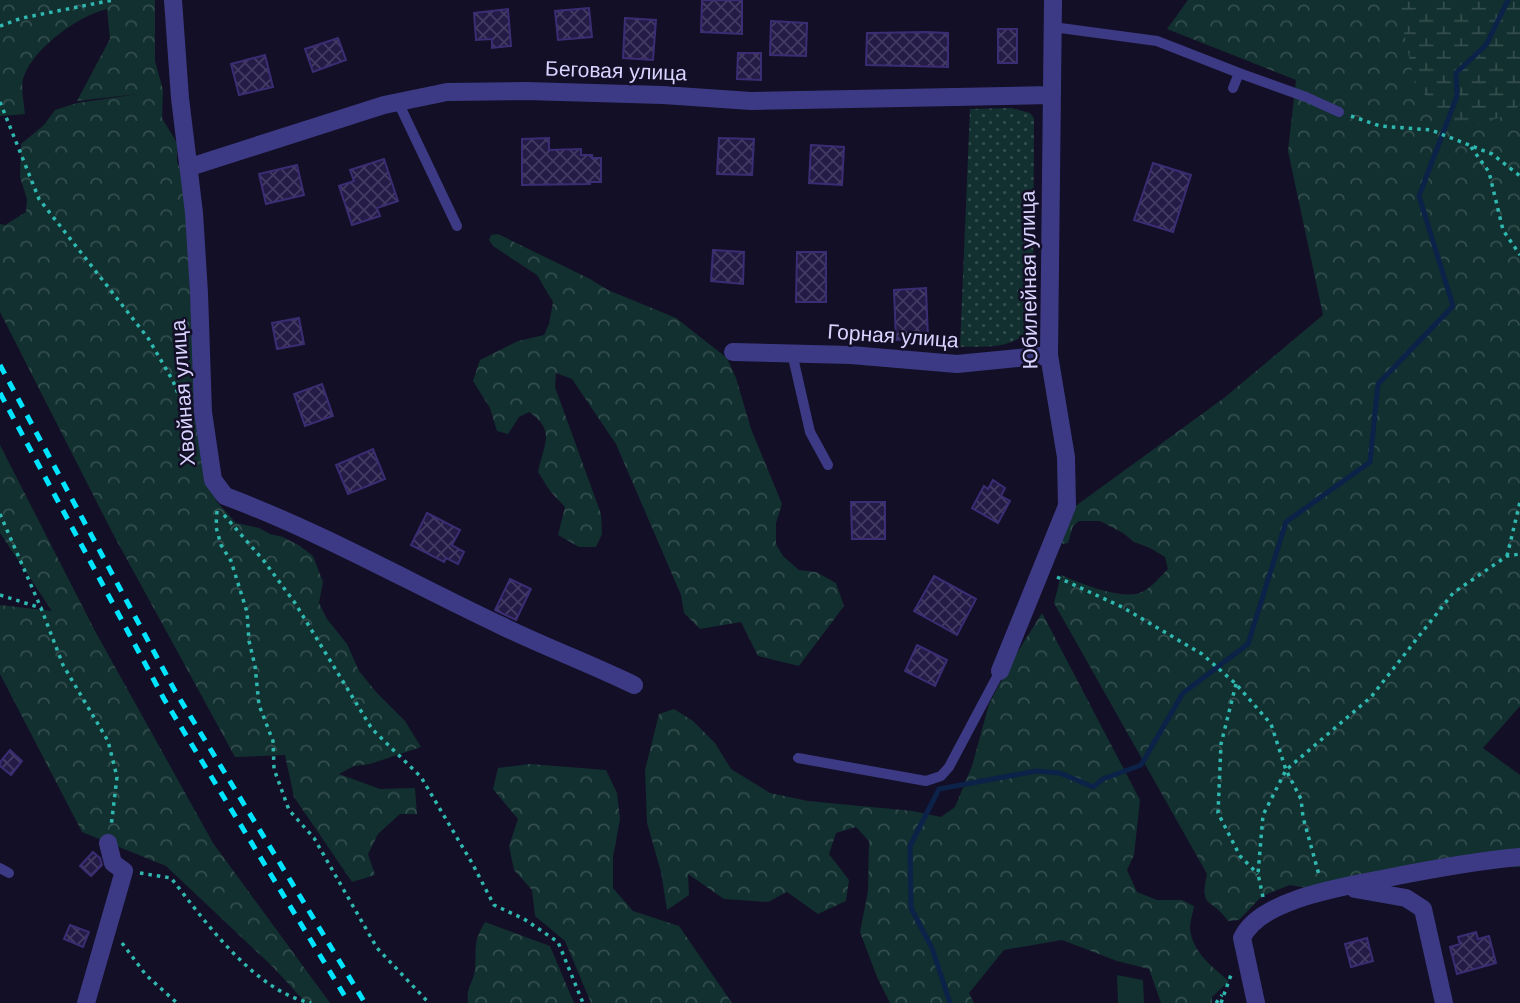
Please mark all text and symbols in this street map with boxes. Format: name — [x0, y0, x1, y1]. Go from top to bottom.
street label: Беговая улица — [545, 57, 688, 84]
street label: Юбилейная улица — [1015, 190, 1042, 370]
street label: Хвойная улица — [166, 319, 199, 467]
street label: Горная улица — [827, 319, 960, 352]

